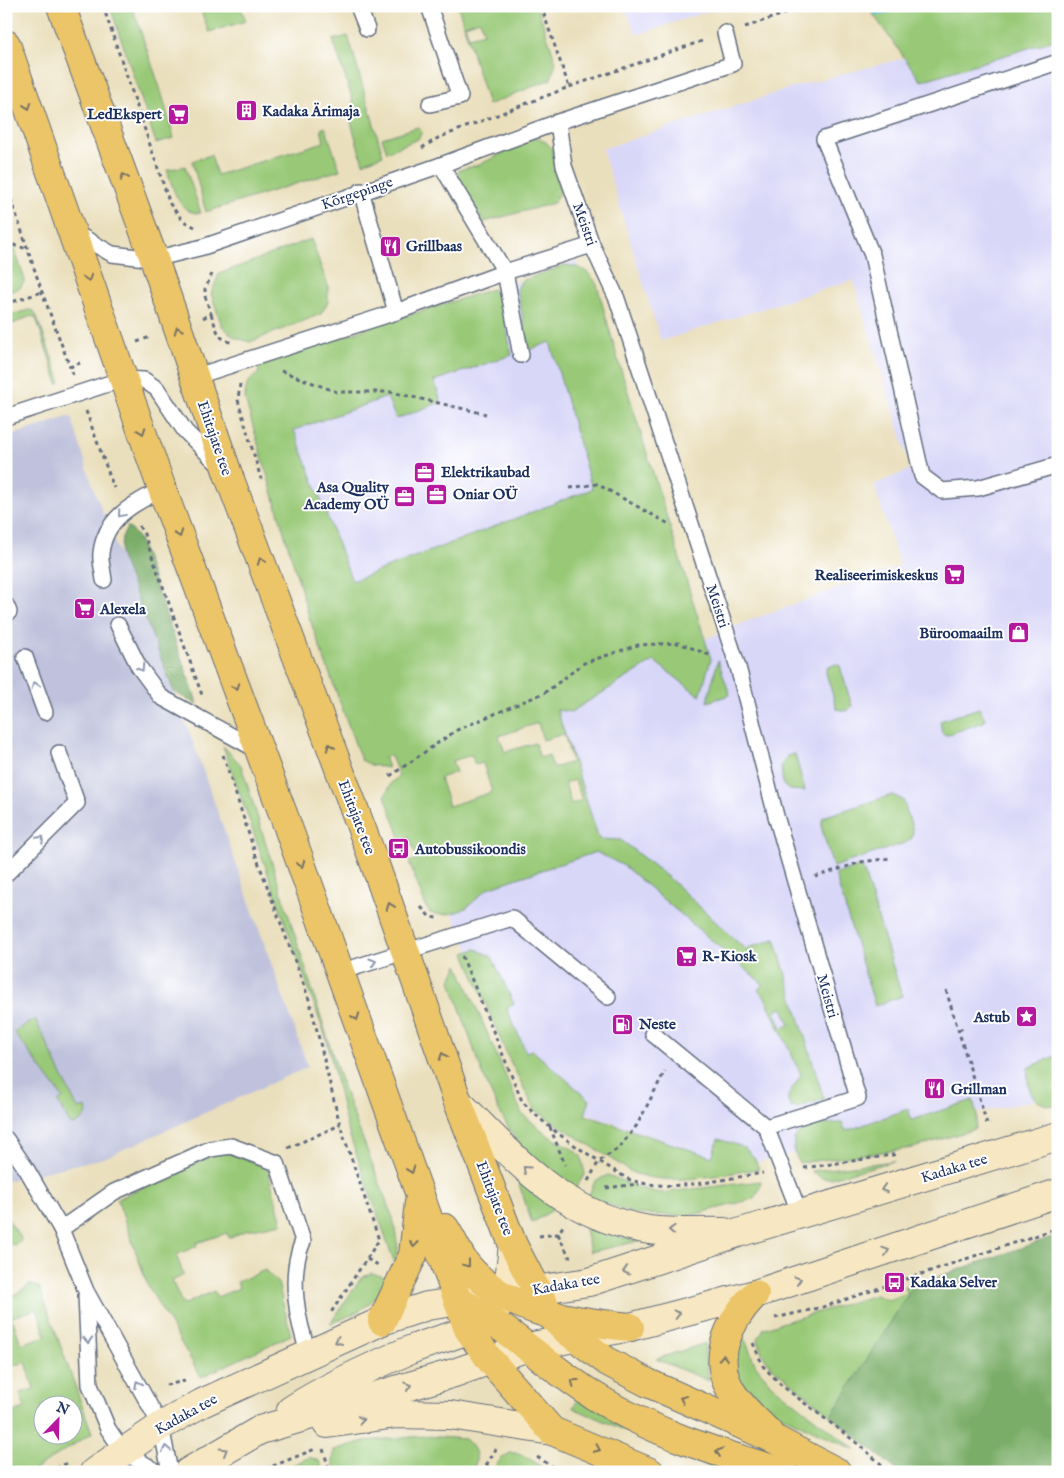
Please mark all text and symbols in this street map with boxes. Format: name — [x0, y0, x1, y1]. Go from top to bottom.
building icon: Kadaka Ärimaja — [234, 99, 258, 123]
one-way arrow — [22, 102, 32, 110]
supermarket icon: LedEkspert — [166, 102, 190, 126]
place label: Kadaka Ärimaja — [262, 102, 360, 121]
place label: LedEkspert — [87, 105, 163, 124]
street label: Kõrgepinge — [319, 172, 396, 215]
one-way arrow — [120, 173, 130, 182]
street label: Meistri — [568, 200, 601, 248]
restaurant icon: Grillbaas — [378, 234, 402, 258]
place label: Grillbaas — [406, 237, 463, 256]
one-way arrow — [82, 273, 92, 281]
one-way arrow — [174, 327, 184, 335]
street label: Ehitajate tee — [193, 398, 236, 478]
one-way arrow — [136, 426, 146, 435]
office icon: Elektrikaubad — [413, 460, 437, 484]
place label: Elektrikaubad — [441, 463, 531, 482]
place label: Asa Quality Academy OÜ — [303, 478, 390, 514]
office icon: Oniar OÜ — [425, 482, 449, 506]
office icon: Asa Quality Academy OÜ — [393, 484, 417, 508]
place label: Oniar OÜ — [453, 485, 519, 504]
one-way arrow — [118, 508, 127, 517]
one-way arrow — [173, 530, 183, 538]
one-way arrow — [257, 557, 267, 566]
supermarket icon: Realiseerimiskeskus — [942, 563, 966, 587]
place label: Realiseerimiskeskus — [815, 566, 939, 585]
street label: Meistri — [702, 582, 733, 630]
supermarket icon: Alexela — [72, 597, 96, 621]
place label: Alexela — [99, 600, 146, 619]
shop icon: Büroomaailm — [1007, 621, 1031, 645]
place label: Büroomaailm — [919, 624, 1003, 643]
one-way arrow — [134, 663, 144, 672]
one-way arrow — [31, 681, 41, 689]
one-way arrow — [230, 682, 240, 691]
one-way arrow — [326, 743, 336, 752]
street label: Ehitajate tee — [334, 777, 379, 857]
one-way arrow — [35, 836, 44, 845]
bus stop icon: Autobussikoondis — [387, 837, 411, 861]
place label: Autobussikoondis — [414, 840, 526, 859]
one-way arrow — [295, 860, 305, 868]
one-way arrow — [386, 902, 396, 911]
supermarket icon: R-Kiosk — [674, 944, 698, 968]
place label: R-Kiosk — [702, 947, 757, 966]
one-way arrow — [368, 957, 377, 967]
street label: Meistri — [812, 972, 843, 1020]
place icon: Astub — [1014, 1005, 1038, 1029]
place label: Astub — [973, 1008, 1010, 1027]
fuel station icon: Neste — [611, 1012, 635, 1036]
one-way arrow — [350, 1013, 360, 1021]
place label: Neste — [638, 1015, 676, 1034]
one-way arrow — [438, 1053, 448, 1061]
restaurant icon: Grillman — [923, 1077, 947, 1101]
place label: Grillman — [951, 1080, 1007, 1099]
street label: Kadaka tee — [919, 1149, 990, 1188]
street label: Ehitajate tee — [472, 1158, 517, 1238]
one-way arrow — [405, 1166, 415, 1174]
one-way arrow — [523, 1166, 532, 1175]
one-way arrow — [881, 1184, 889, 1194]
one-way arrow — [668, 1225, 676, 1236]
one-way arrow — [409, 1240, 420, 1248]
one-way arrow — [882, 1247, 890, 1257]
one-way arrow — [461, 1258, 470, 1268]
one-way arrow — [622, 1265, 630, 1275]
street label: Kadaka tee — [531, 1269, 602, 1300]
bus stop icon: Kadaka Selver — [882, 1270, 906, 1294]
place label: Kadaka Selver — [910, 1273, 998, 1292]
one-way arrow — [793, 1276, 801, 1286]
one-way arrow — [673, 1310, 681, 1320]
one-way arrow — [334, 1335, 343, 1345]
one-way arrow — [82, 1336, 93, 1344]
one-way arrow — [718, 1353, 728, 1361]
one-way arrow — [570, 1379, 580, 1388]
one-way arrow — [134, 1380, 144, 1389]
one-way arrow — [403, 1381, 411, 1391]
street label: Kadaka tee — [152, 1389, 221, 1439]
one-way arrow — [679, 1394, 688, 1405]
north arrow — [32, 1396, 82, 1446]
text: N — [53, 1398, 72, 1420]
one-way arrow — [357, 1415, 366, 1425]
one-way arrow — [592, 1443, 601, 1454]
one-way arrow — [161, 1445, 172, 1454]
one-way arrow — [219, 1447, 228, 1457]
one-way arrow — [716, 1448, 724, 1458]

